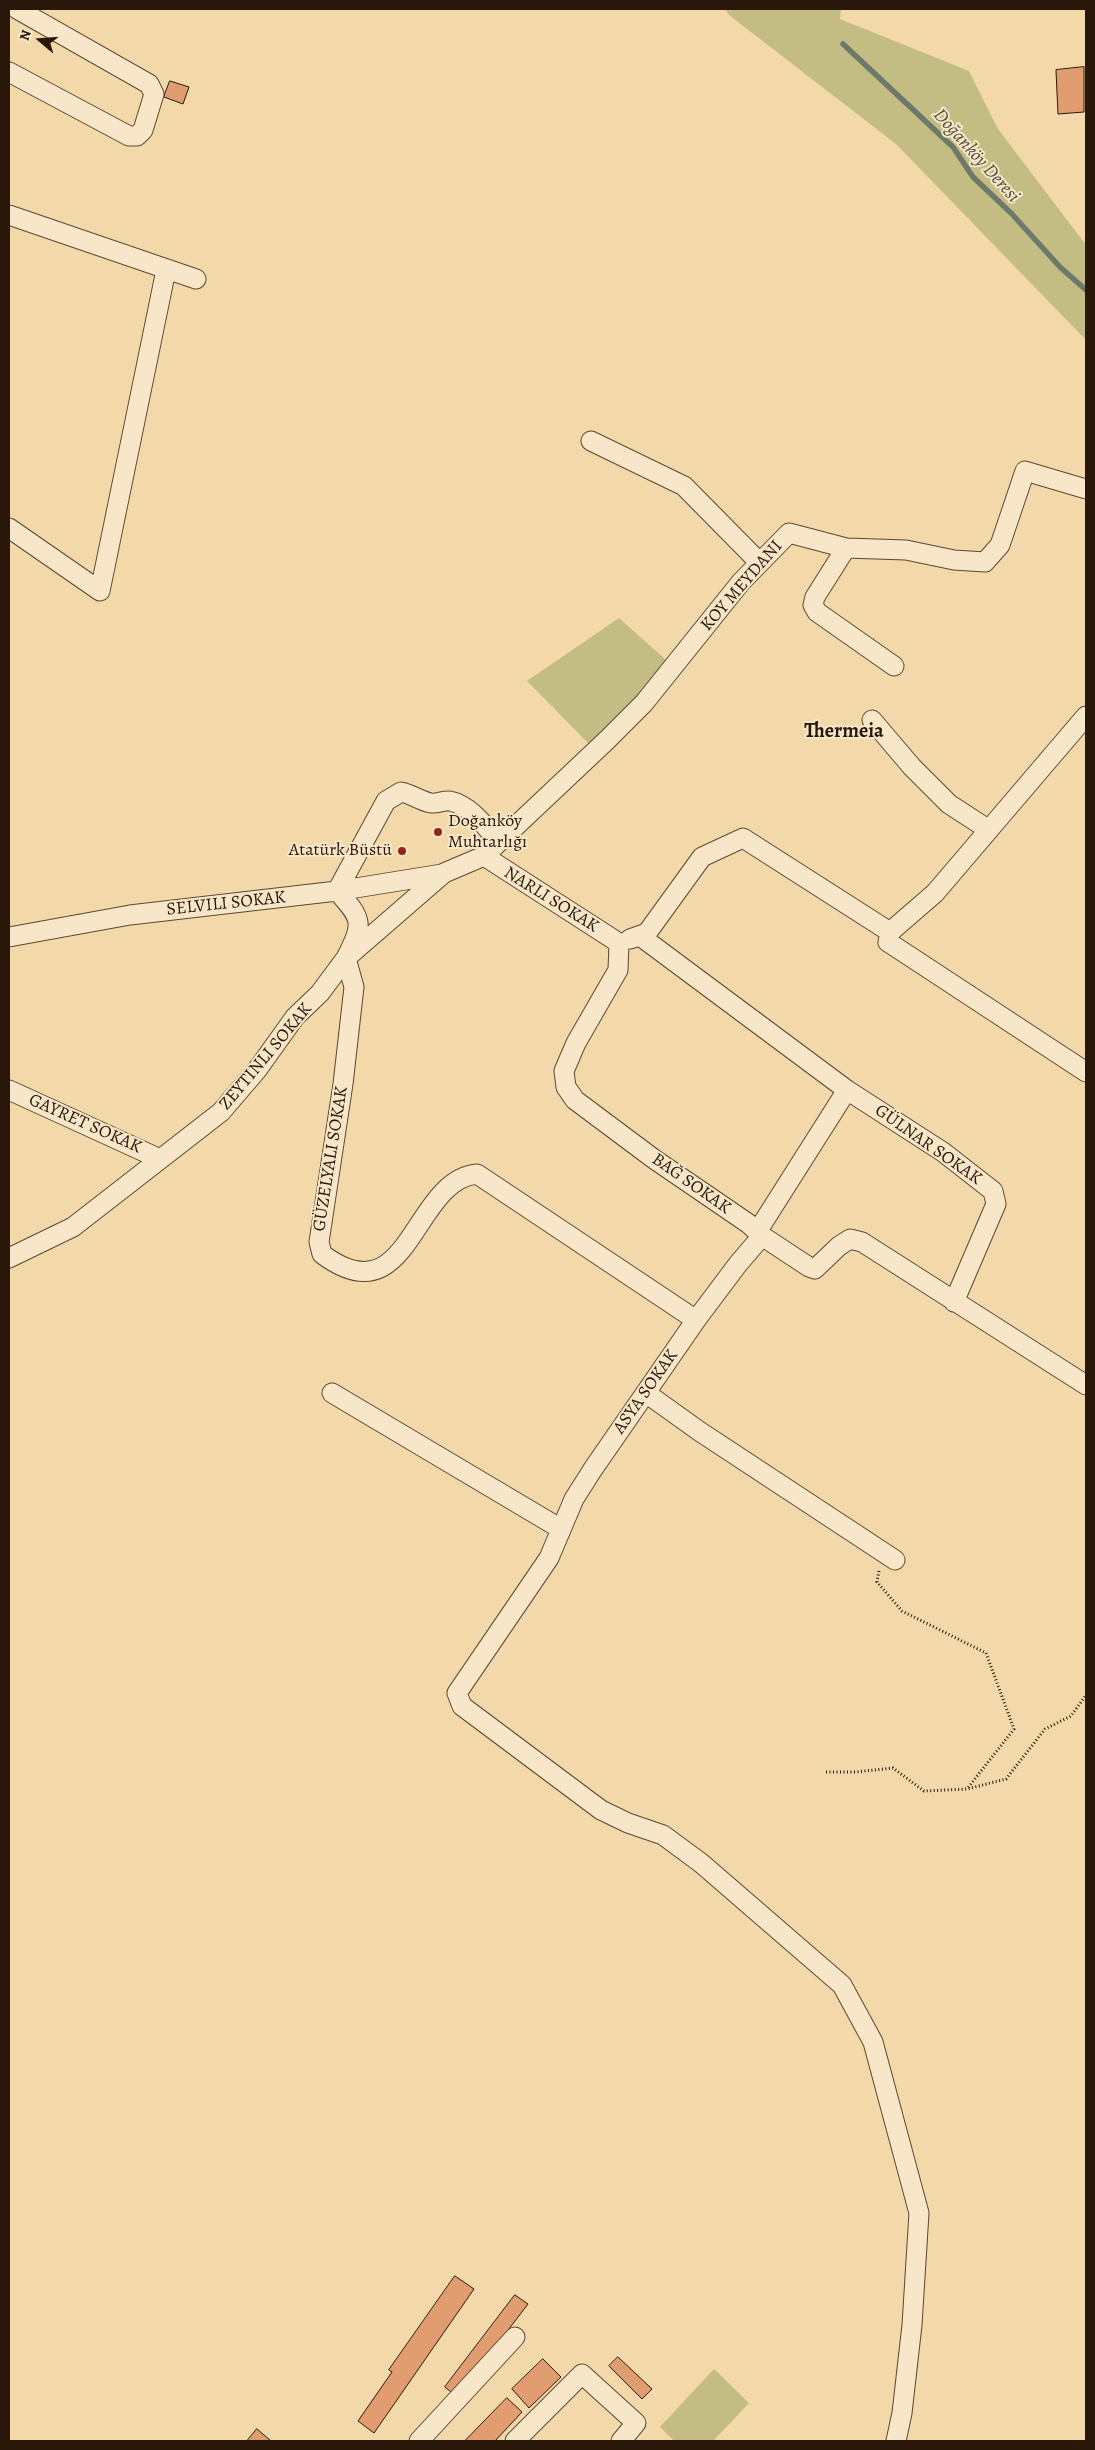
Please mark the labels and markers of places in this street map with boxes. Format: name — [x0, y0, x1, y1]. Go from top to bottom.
place label: Doğanköy Muhtarlığı — [448, 811, 527, 854]
marker: Doğanköy Muhtarlığı — [432, 826, 444, 838]
place label: Atatürk Büstü — [289, 840, 392, 862]
marker: Atatürk Büstü — [396, 845, 408, 857]

